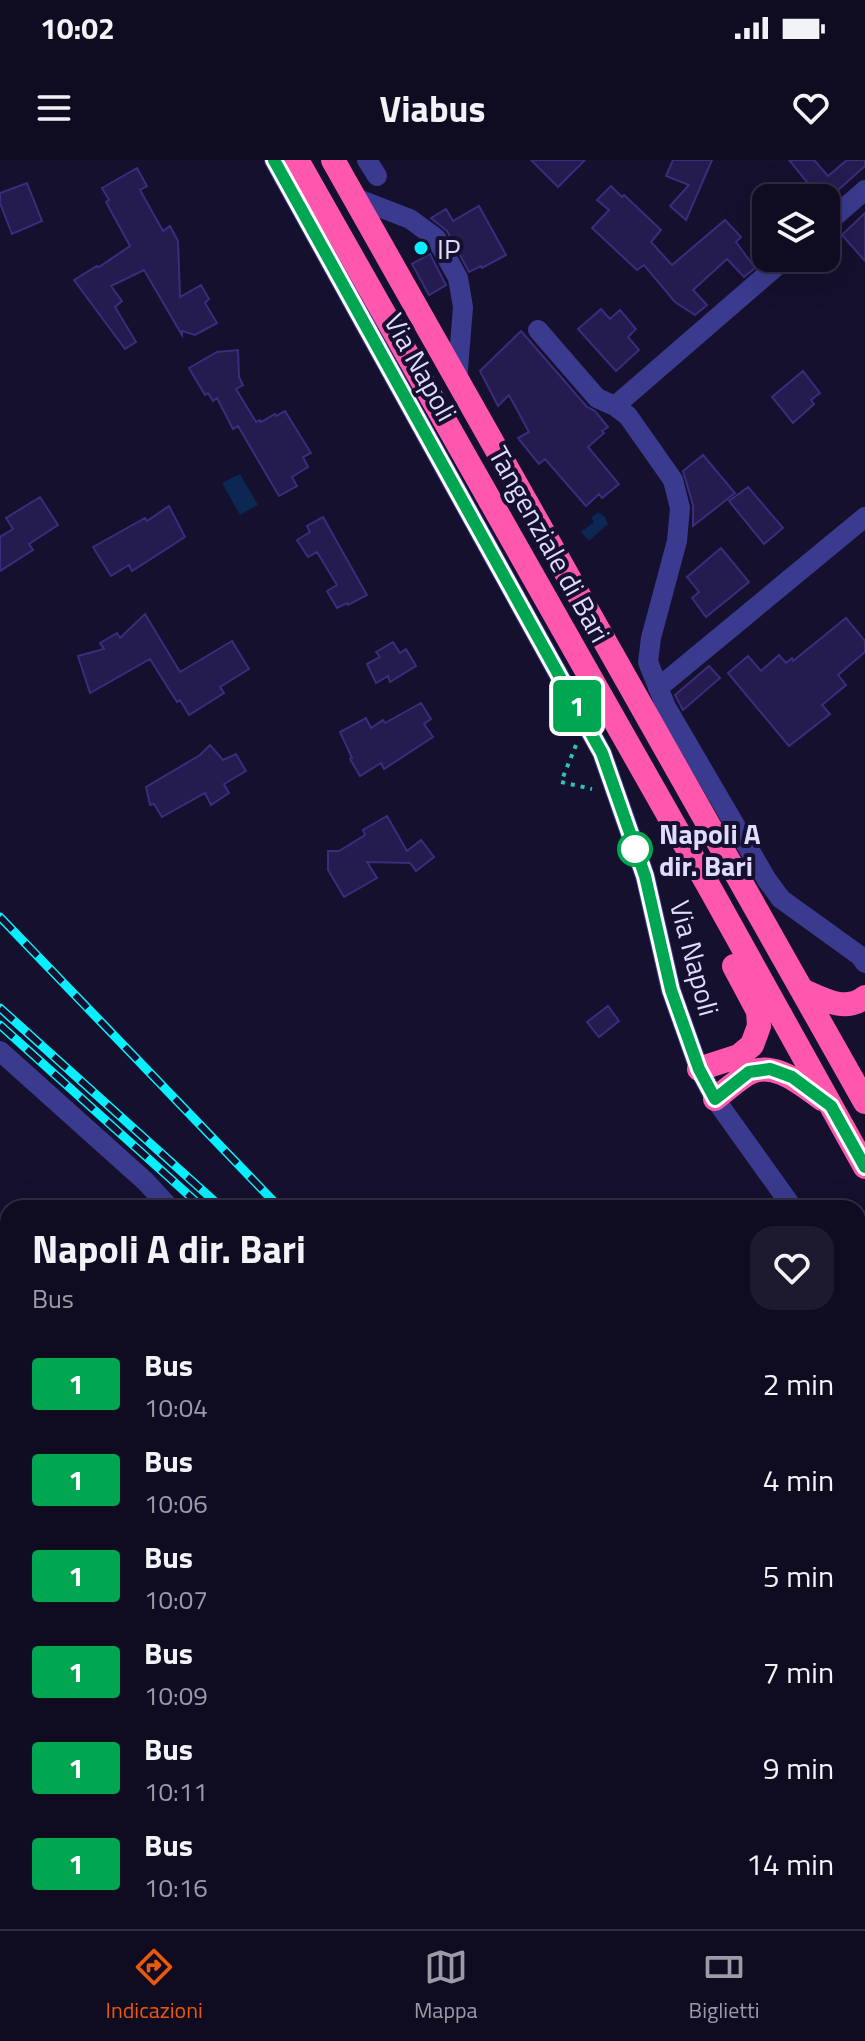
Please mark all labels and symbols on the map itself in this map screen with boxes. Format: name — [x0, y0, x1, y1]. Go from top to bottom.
place label: IP — [437, 227, 461, 270]
marker: IP — [412, 239, 430, 257]
street label: Via Napoli — [374, 305, 468, 429]
street label: Tangenziale di Bari — [478, 438, 622, 650]
line badge: 1 — [551, 680, 603, 732]
place label: Napoli A dir. Bari — [659, 812, 761, 887]
marker: Napoli A dir. Bari — [618, 832, 652, 866]
street label: Via Napoli — [659, 896, 731, 1020]

